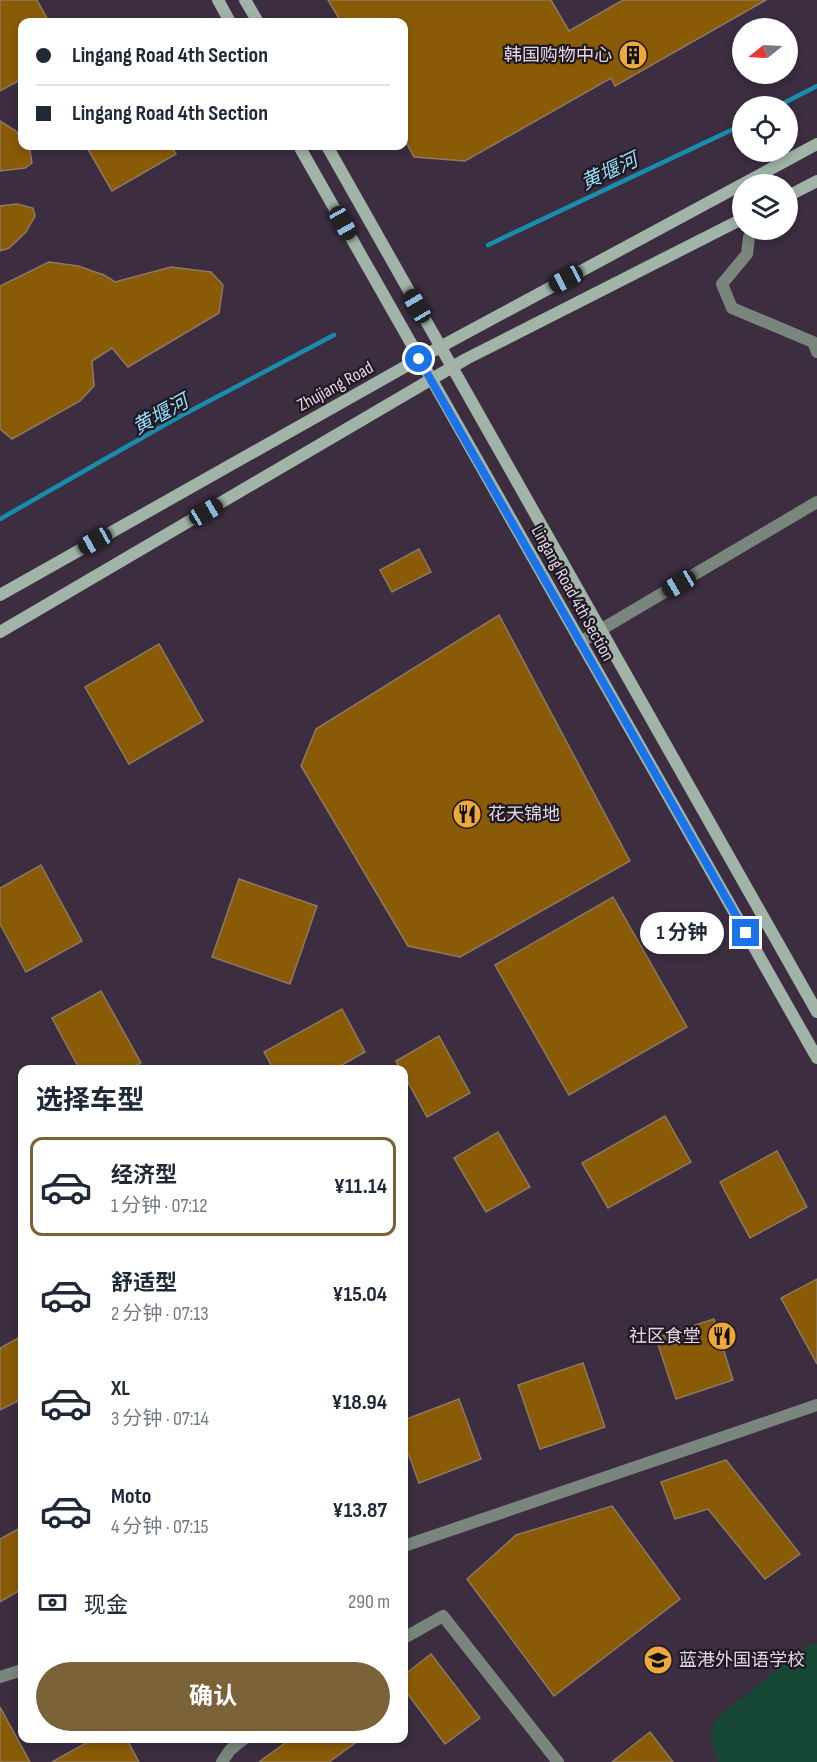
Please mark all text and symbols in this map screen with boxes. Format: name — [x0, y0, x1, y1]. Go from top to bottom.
north arrow — [732, 18, 798, 84]
map controls — [732, 18, 798, 240]
building icon: 韩国购物中心 — [617, 39, 649, 71]
text: Lingang Road 4th Section — [72, 42, 268, 69]
place label: 韩国购物中心 — [504, 45, 612, 66]
button: locate — [732, 96, 798, 162]
text: Lingang Road 4th Section — [72, 100, 268, 127]
water label: 黄堰河 — [577, 147, 645, 195]
button: layers — [732, 174, 798, 240]
car — [326, 203, 360, 243]
car — [546, 263, 586, 295]
car — [400, 286, 434, 326]
route start — [405, 345, 432, 372]
street label: Zhujiang Road — [293, 357, 377, 416]
water label: 黄堰河 — [128, 388, 196, 440]
car — [186, 495, 226, 529]
street label: Lingang Road 4th Section — [527, 522, 619, 665]
car — [75, 524, 115, 558]
car — [659, 567, 699, 601]
restaurant icon: 花天锦地 — [451, 798, 483, 830]
place label: 花天锦地 — [488, 804, 560, 825]
callout: 1 分钟 — [641, 912, 725, 954]
route end — [732, 919, 759, 946]
text: 1 分钟 — [657, 921, 707, 945]
text: 选择车型 — [36, 1085, 144, 1117]
icon: car — [39, 1160, 93, 1214]
text: 经济型 — [111, 1162, 177, 1189]
text: ¥11.14 — [334, 1173, 387, 1200]
text: 1 分钟 · 07:12 — [111, 1194, 208, 1218]
icon: car — [39, 1268, 93, 1322]
text: 舒适型 — [111, 1270, 177, 1297]
text: ¥15.04 — [332, 1281, 387, 1308]
text: 2 分钟 · 07:13 — [111, 1302, 209, 1326]
restaurant icon: 社区食堂 — [706, 1320, 738, 1352]
place label: 社区食堂 — [629, 1326, 701, 1347]
text: XL — [111, 1375, 130, 1402]
icon: car — [39, 1376, 93, 1430]
text: ¥18.94 — [331, 1389, 387, 1416]
text: 3 分钟 · 07:14 — [111, 1407, 209, 1431]
text: Moto — [111, 1483, 151, 1510]
icon: car — [39, 1484, 93, 1538]
text: ¥13.87 — [332, 1497, 387, 1524]
text: 4 分钟 · 07:15 — [111, 1515, 208, 1539]
icon: cash — [36, 1586, 69, 1619]
text: 290 m — [348, 1590, 390, 1614]
text: 现金 — [84, 1592, 128, 1619]
school or university icon: 蓝港外国语学校 — [642, 1644, 674, 1676]
place label: 蓝港外国语学校 — [679, 1650, 805, 1671]
button: 确认 — [36, 1662, 390, 1731]

